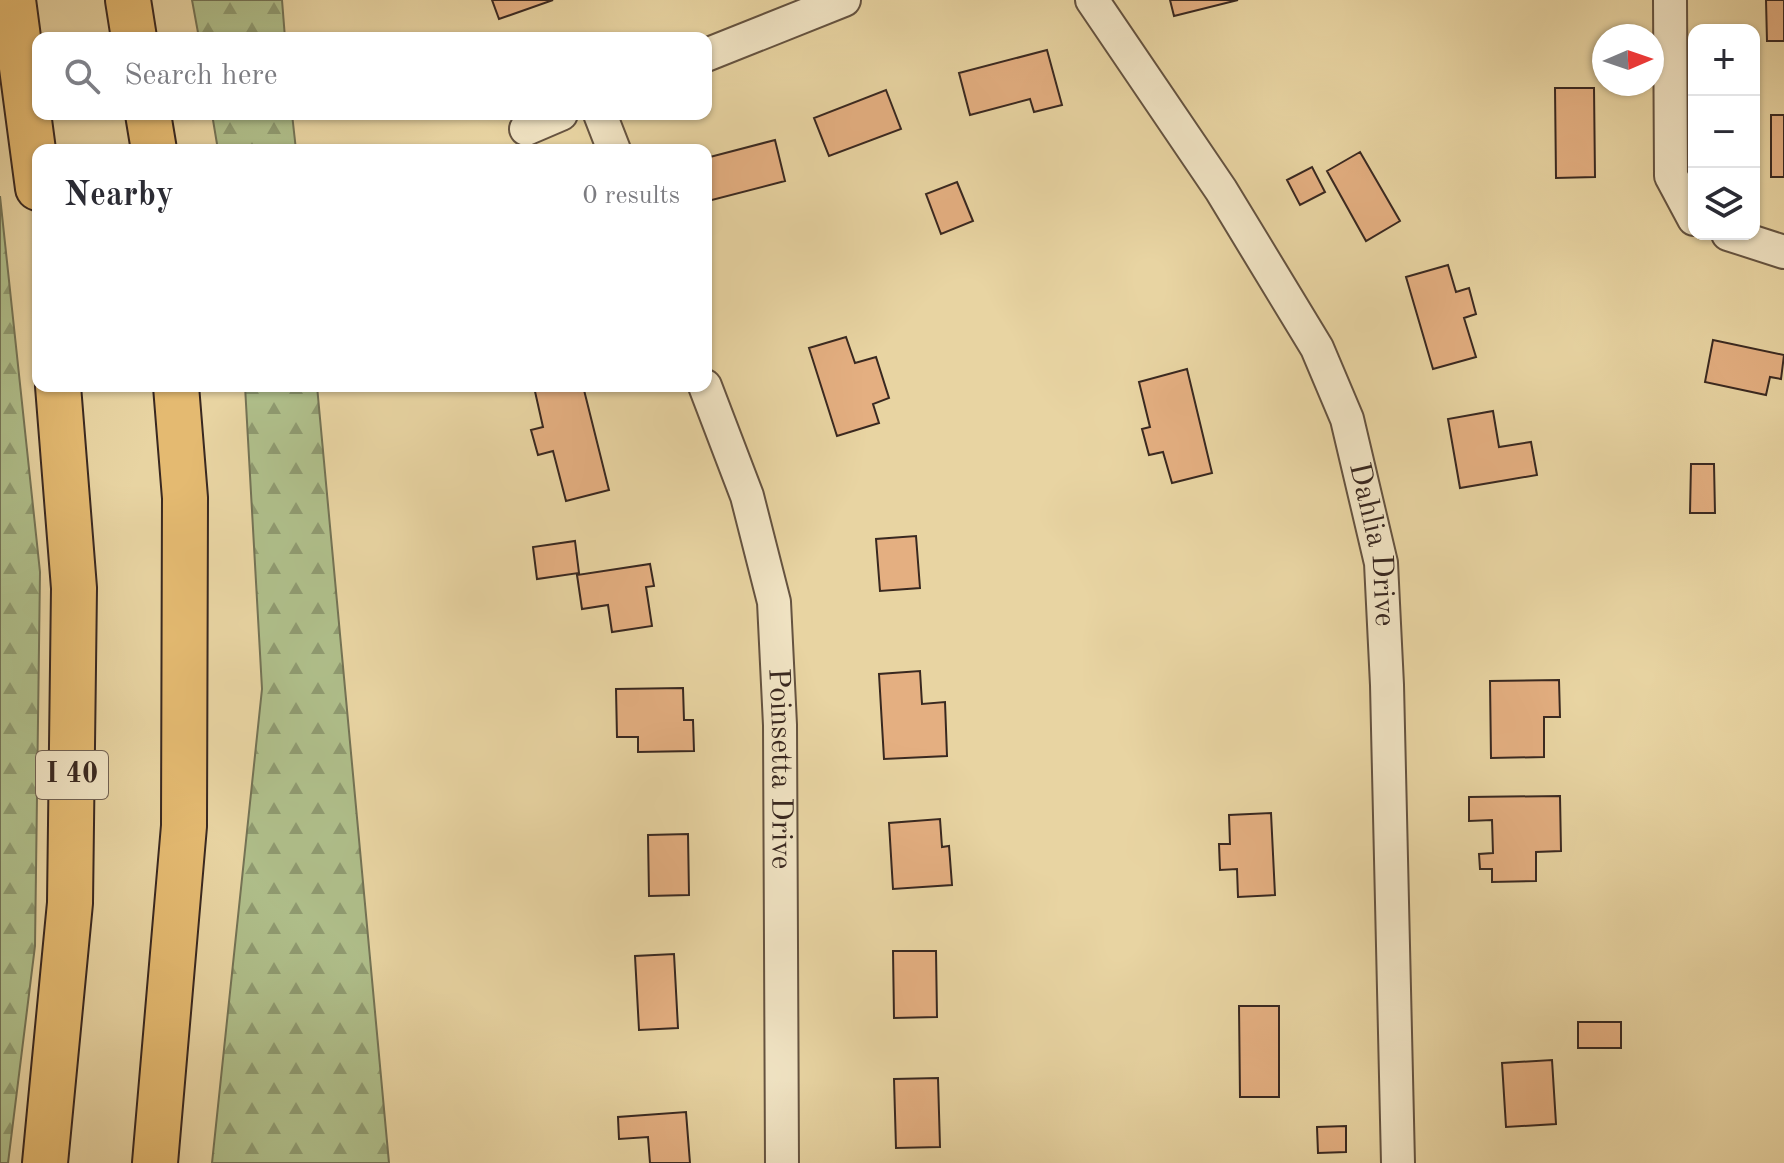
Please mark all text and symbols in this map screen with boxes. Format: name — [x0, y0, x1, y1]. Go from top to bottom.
north arrow — [1592, 24, 1664, 96]
map controls — [1688, 24, 1760, 240]
button: + — [1688, 24, 1760, 96]
search box — [32, 32, 712, 120]
icon: search — [60, 54, 104, 98]
text: Search here — [124, 61, 278, 91]
button: − — [1688, 96, 1760, 168]
button: layers — [1688, 168, 1760, 240]
text: Nearby — [64, 179, 174, 213]
text: 0 results — [582, 183, 680, 209]
street label: Dahlia Drive — [1343, 460, 1399, 627]
street label: Poinsetta Drive — [762, 667, 796, 869]
road number: I 40 — [36, 751, 108, 799]

